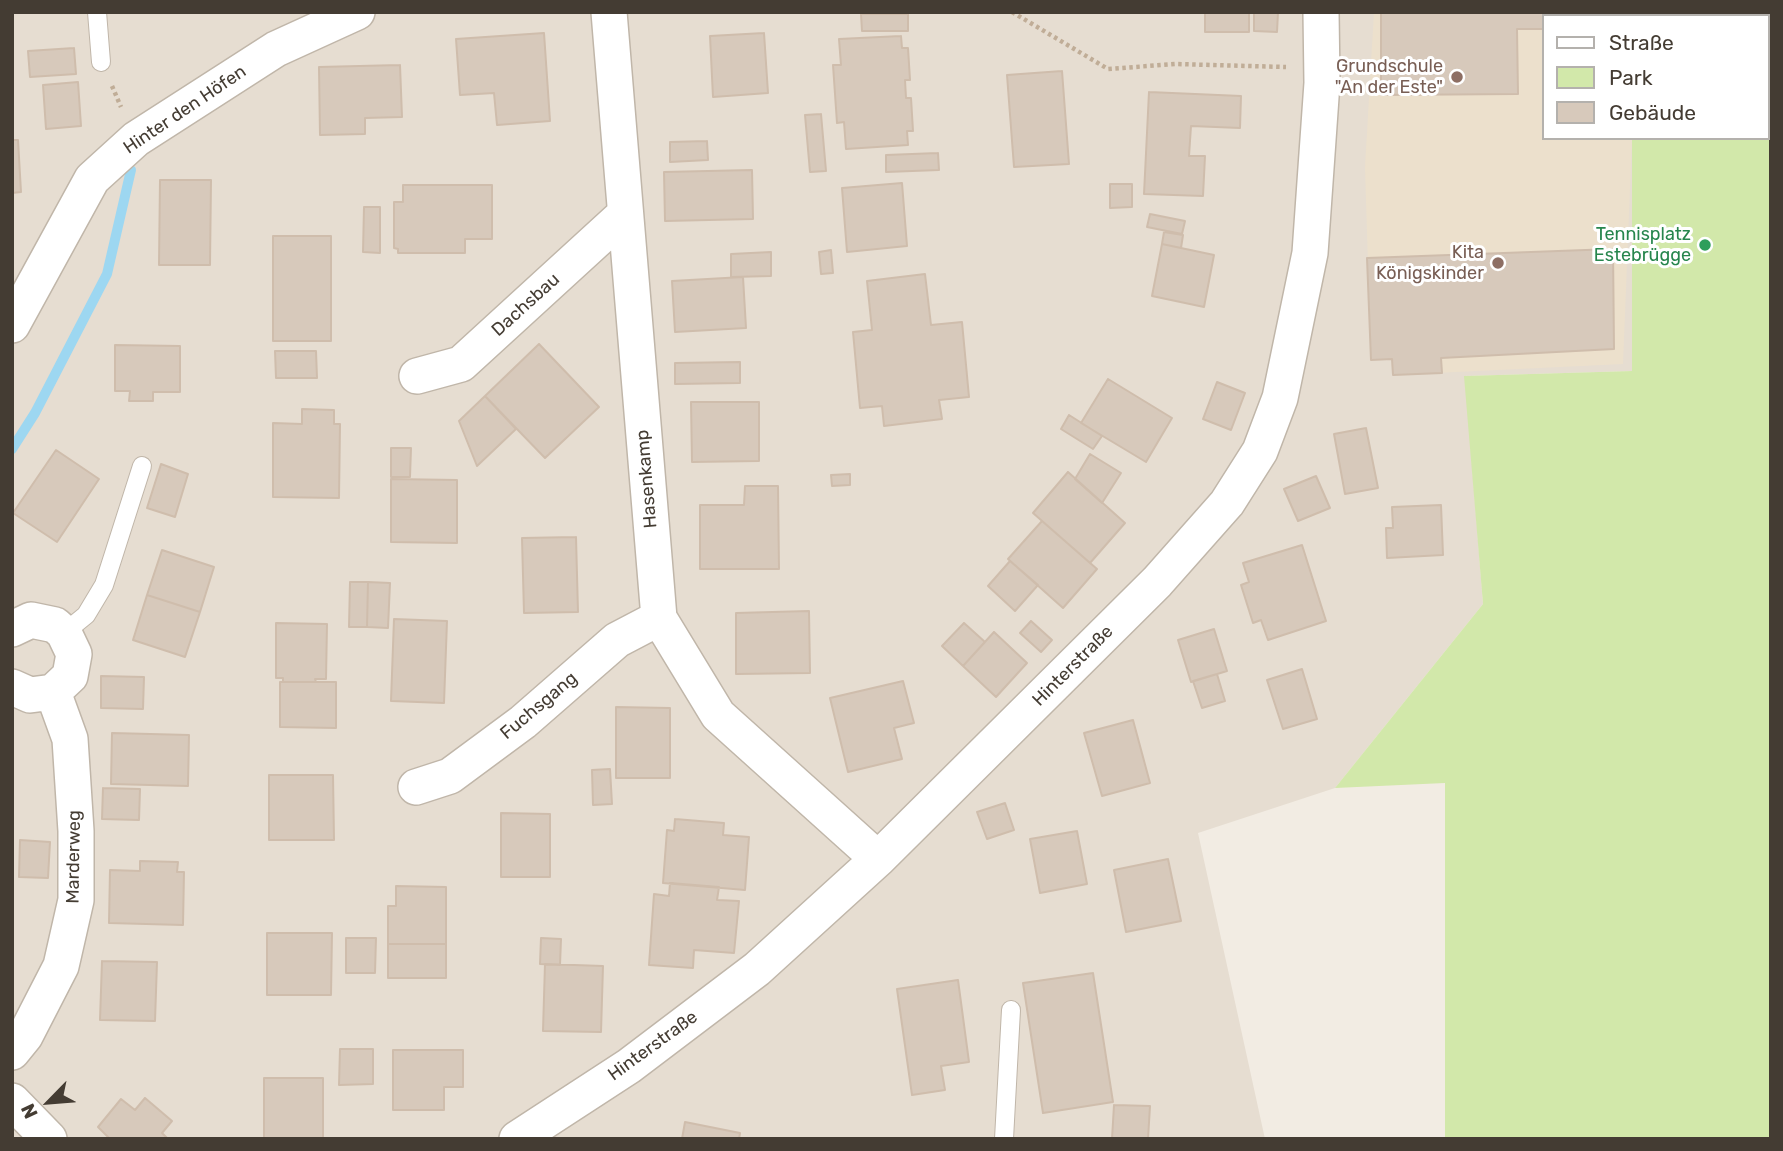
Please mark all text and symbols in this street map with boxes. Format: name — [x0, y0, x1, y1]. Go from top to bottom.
legend — [1542, 14, 1769, 140]
text: Straße — [1609, 30, 1674, 55]
place label: Grundschule "An der Este" — [1335, 56, 1443, 98]
street label: Hinter den Höfen — [120, 61, 250, 159]
text: Park — [1609, 65, 1653, 90]
marker: Grundschule "An der Este" — [1449, 69, 1465, 85]
text: Gebäude — [1609, 100, 1696, 125]
place label: Tennisplatz Estebrügge — [1594, 224, 1691, 266]
marker: Tennisplatz Estebrügge — [1697, 237, 1713, 253]
place label: Kita Königskinder — [1376, 242, 1484, 284]
marker: Kita Königskinder — [1490, 255, 1506, 271]
street label: Dachsbau — [488, 269, 564, 341]
street label: Hasenkamp — [632, 429, 662, 529]
street label: Hinterstraße — [1028, 621, 1118, 711]
street label: Fuchsgang — [496, 668, 582, 744]
street label: Marderweg — [62, 810, 86, 904]
street label: Hinterstraße — [604, 1006, 702, 1086]
north arrow — [14, 1067, 84, 1137]
text: N — [16, 1100, 43, 1122]

